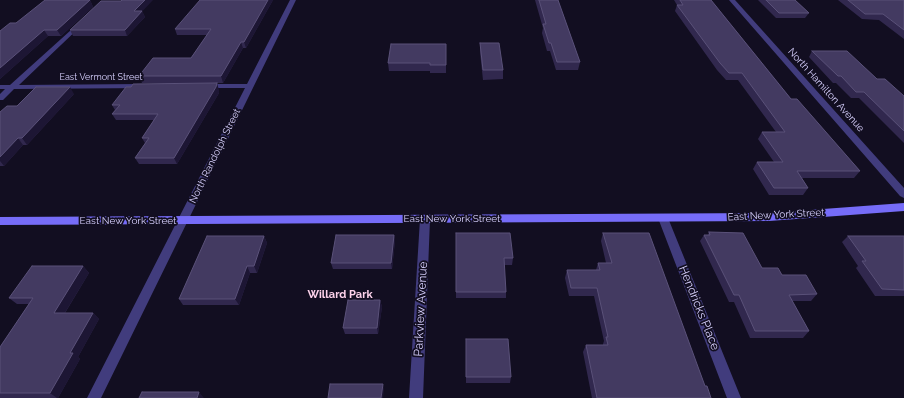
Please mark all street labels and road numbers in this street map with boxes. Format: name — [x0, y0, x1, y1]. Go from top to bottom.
street label: North Hamilton Avenue — [785, 46, 867, 134]
street label: East Vermont Street — [59, 72, 143, 82]
street label: North Randolph Street — [187, 107, 243, 205]
street label: East New York Street — [727, 206, 825, 224]
street label: East New York Street — [404, 213, 500, 225]
street label: East New York Street — [80, 215, 176, 227]
street label: Parkview Avenue — [411, 261, 431, 357]
street label: Hendricks Place — [676, 264, 722, 352]

